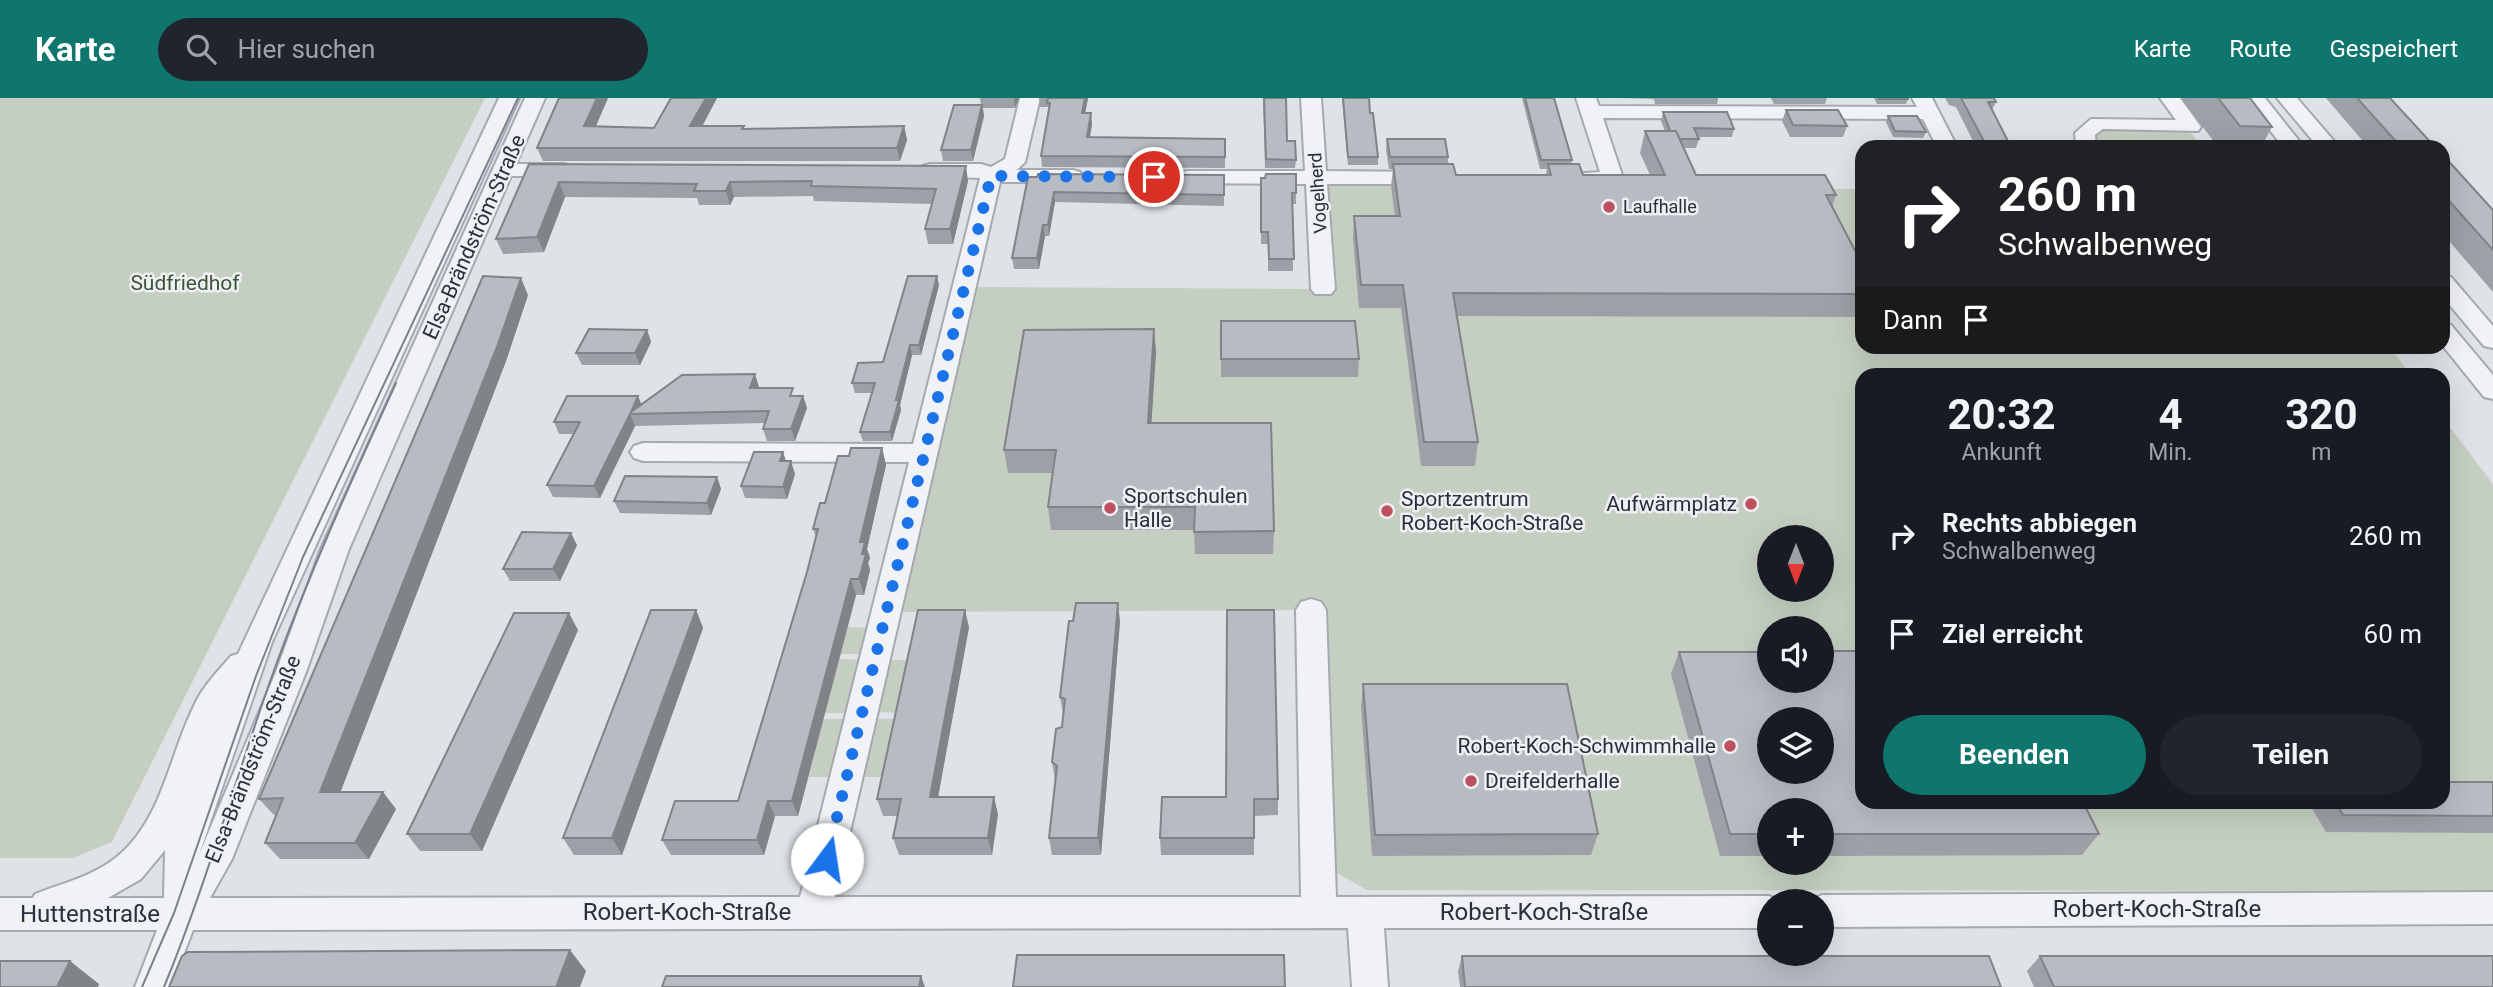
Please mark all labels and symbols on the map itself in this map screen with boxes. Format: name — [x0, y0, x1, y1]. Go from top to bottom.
street label: Elsa-Brändström-Straße — [418, 131, 530, 343]
pin — [1124, 147, 1184, 207]
street label: Vogelherd — [1304, 152, 1331, 234]
place label: Laufhalle — [1623, 196, 1697, 217]
marker: Laufhalle — [1601, 199, 1617, 215]
park label: Südfriedhof — [130, 271, 240, 295]
place label: Sportschulen Halle — [1124, 484, 1248, 532]
place label: Sportzentrum Robert-Koch-Straße — [1401, 487, 1583, 535]
place label: Aufwärmplatz — [1606, 492, 1737, 516]
marker: Aufwärmplatz — [1743, 496, 1759, 512]
marker: Sportschulen Halle — [1102, 500, 1118, 516]
marker: Sportzentrum Robert-Koch-Straße — [1379, 503, 1395, 519]
north arrow — [1757, 525, 1834, 602]
street label: Elsa-Brändström-Straße — [200, 652, 306, 866]
place label: Robert-Koch-Schwimmhalle — [1458, 734, 1716, 758]
marker: Robert-Koch-Schwimmhalle — [1722, 738, 1738, 754]
place label: Dreifelderhalle — [1485, 769, 1620, 793]
marker: Dreifelderhalle — [1463, 773, 1479, 789]
position arrow — [790, 822, 864, 896]
street label: Robert-Koch-Straße — [2053, 895, 2261, 923]
street label: Robert-Koch-Straße — [583, 898, 791, 926]
street label: Robert-Koch-Straße — [1440, 898, 1648, 926]
street label: Huttenstraße — [20, 900, 160, 928]

